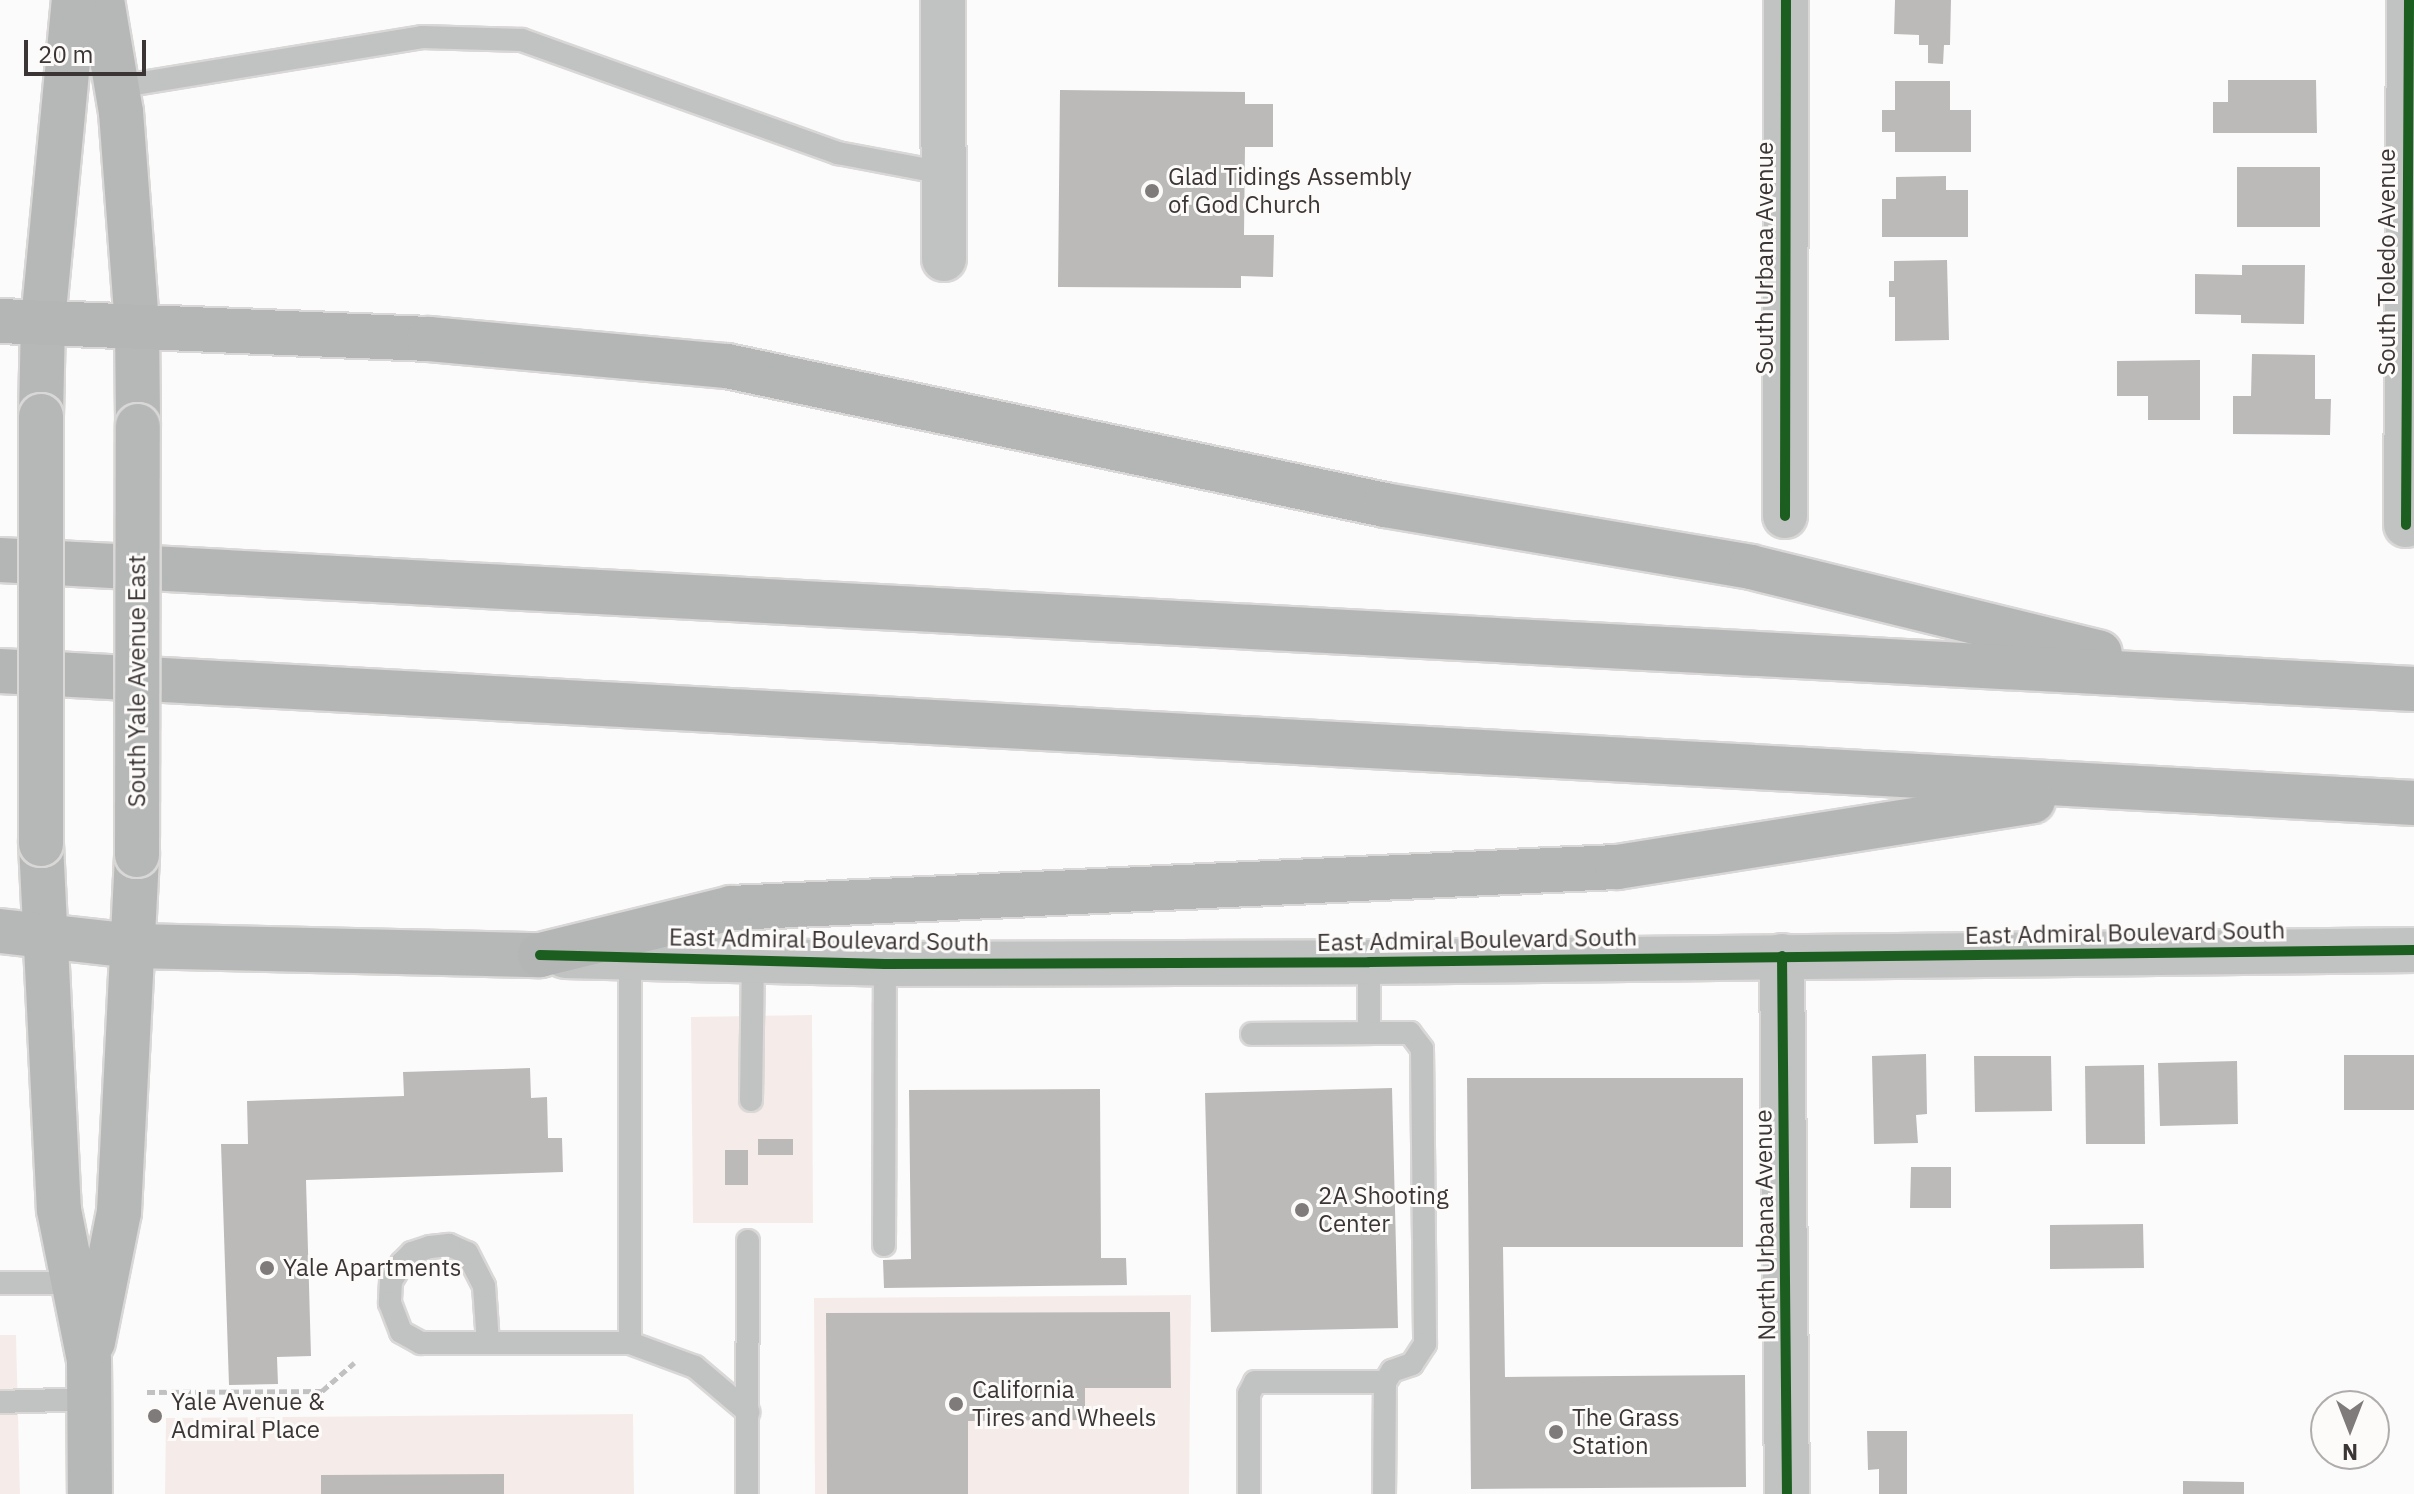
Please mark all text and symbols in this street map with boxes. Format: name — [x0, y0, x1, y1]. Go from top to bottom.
scale bar — [28, 24, 150, 74]
text: 20 m — [38, 38, 93, 70]
street label: South Urbana Avenue — [1751, 142, 1779, 374]
street label: South Toledo Avenue — [2373, 148, 2401, 376]
place label: Glad Tidings Assembly of God Church — [1168, 163, 1412, 219]
marker: Glad Tidings Assembly of God Church — [1143, 182, 1161, 200]
street label: South Yale Avenue East — [123, 555, 151, 807]
street label: East Admiral Boulevard South — [1965, 916, 2285, 950]
street label: East Admiral Boulevard South — [669, 923, 989, 957]
street label: East Admiral Boulevard South — [1317, 923, 1637, 957]
street label: North Urbana Avenue — [1749, 1109, 1781, 1341]
place label: 2A Shooting Center — [1318, 1182, 1449, 1238]
marker: 2A Shooting Center — [1293, 1201, 1311, 1219]
place label: Yale Apartments — [283, 1254, 462, 1282]
marker: Yale Apartments — [258, 1259, 276, 1277]
place label: California Tires and Wheels — [972, 1376, 1157, 1432]
place label: Yale Avenue & Admiral Place — [171, 1388, 325, 1444]
north arrow — [2310, 1390, 2390, 1470]
marker: California Tires and Wheels — [947, 1395, 965, 1413]
place label: The Grass Station — [1572, 1404, 1680, 1460]
marker: Yale Avenue & Admiral Place — [146, 1407, 164, 1425]
marker: The Grass Station — [1547, 1423, 1565, 1441]
text: N — [2342, 1438, 2358, 1467]

